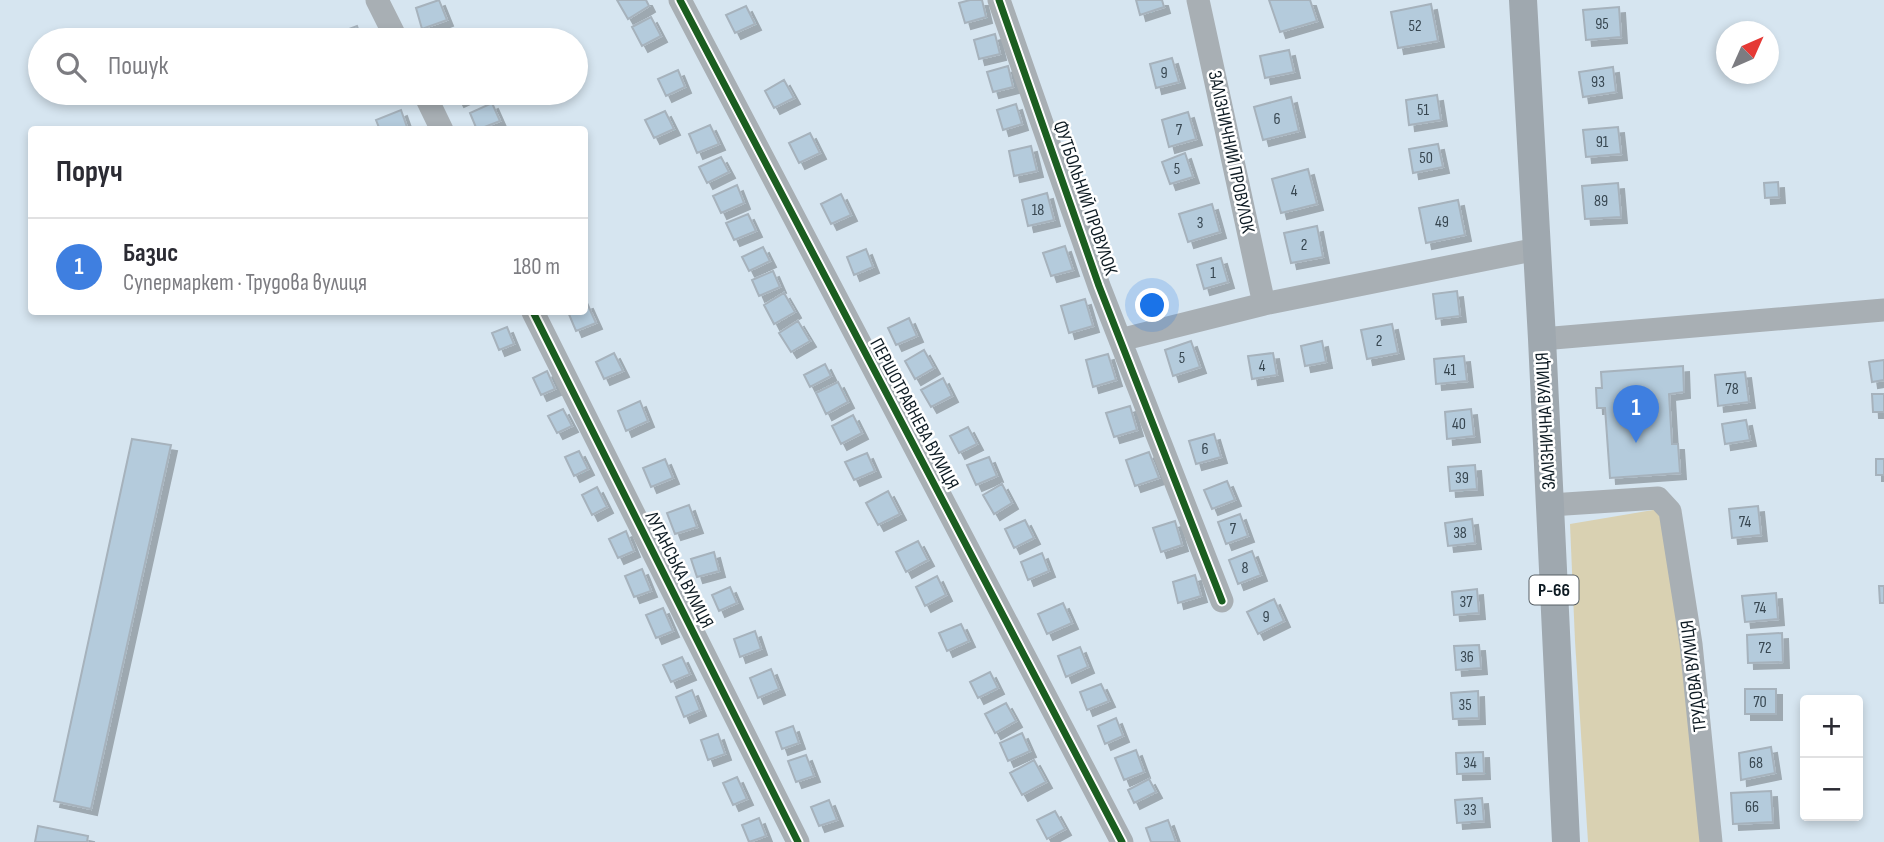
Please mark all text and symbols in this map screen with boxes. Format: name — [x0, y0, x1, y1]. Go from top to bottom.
house number: 95 — [1595, 15, 1609, 34]
house number: 52 — [1408, 17, 1422, 36]
north arrow — [1716, 21, 1779, 84]
search box — [28, 28, 588, 105]
icon: search — [52, 48, 90, 86]
text: Пошук — [108, 51, 168, 82]
house number: 9 — [1160, 64, 1168, 83]
street label: ЗАЛІЗНИЧНИЙ ПРОВУЛОК — [1203, 69, 1260, 236]
house number: 93 — [1591, 73, 1605, 92]
house number: 51 — [1417, 101, 1429, 120]
house number: 6 — [1273, 110, 1281, 129]
street label: ФУТБОЛЬНИЙ ПРОВУЛОК — [1048, 118, 1122, 279]
house number: 7 — [1176, 121, 1183, 140]
house number: 91 — [1596, 133, 1609, 152]
house number: 50 — [1419, 149, 1433, 168]
text: Поруч — [56, 154, 123, 190]
house number: 5 — [1174, 160, 1180, 179]
house number: 4 — [1291, 182, 1298, 201]
house number: 89 — [1594, 192, 1608, 211]
house number: 18 — [1032, 201, 1044, 220]
house number: 49 — [1435, 213, 1449, 232]
house number: 3 — [1197, 214, 1203, 233]
house number: 2 — [1301, 236, 1307, 255]
text: Базис — [123, 238, 178, 269]
text: 1 — [74, 253, 84, 281]
text: 180 m — [513, 253, 560, 281]
house number: 1 — [1210, 264, 1216, 283]
text: Супермаркет · Трудова вулиця — [123, 269, 367, 297]
your location — [1135, 288, 1169, 322]
house number: 2 — [1376, 332, 1382, 351]
street label: ПЕРШОТРАВНЕВА ВУЛИЦЯ — [864, 334, 964, 494]
house number: 5 — [1179, 349, 1185, 368]
street label: ЗАЛІЗНИЧНА ВУЛИЦЯ — [1531, 352, 1561, 490]
house number: 4 — [1259, 357, 1266, 376]
house number: 41 — [1444, 361, 1457, 380]
house number: 78 — [1725, 380, 1739, 399]
pin: 1 — [1613, 385, 1659, 443]
house number: 40 — [1452, 415, 1466, 434]
house number: 6 — [1201, 440, 1209, 459]
house number: 39 — [1455, 469, 1469, 488]
street label: ЛУГАНСЬКА ВУЛИЦЯ — [639, 507, 718, 632]
house number: 74 — [1739, 513, 1751, 532]
house number: 7 — [1230, 520, 1237, 539]
house number: 38 — [1453, 524, 1467, 543]
house number: 8 — [1241, 559, 1249, 578]
road number: Р-66 — [1530, 576, 1578, 604]
house number: 37 — [1459, 593, 1473, 612]
house number: 74 — [1754, 599, 1766, 618]
house number: 9 — [1262, 608, 1270, 627]
street label: ТРУДОВА ВУЛИЦЯ — [1676, 619, 1712, 733]
house number: 72 — [1759, 639, 1771, 658]
house number: 36 — [1460, 648, 1474, 667]
house number: 70 — [1753, 693, 1767, 712]
map controls — [1800, 695, 1863, 821]
button: + — [1800, 695, 1863, 758]
house number: 35 — [1458, 696, 1472, 715]
house number: 34 — [1463, 754, 1477, 773]
house number: 68 — [1749, 754, 1763, 773]
button: − — [1800, 758, 1863, 821]
house number: 66 — [1745, 798, 1759, 817]
house number: 33 — [1463, 801, 1477, 820]

